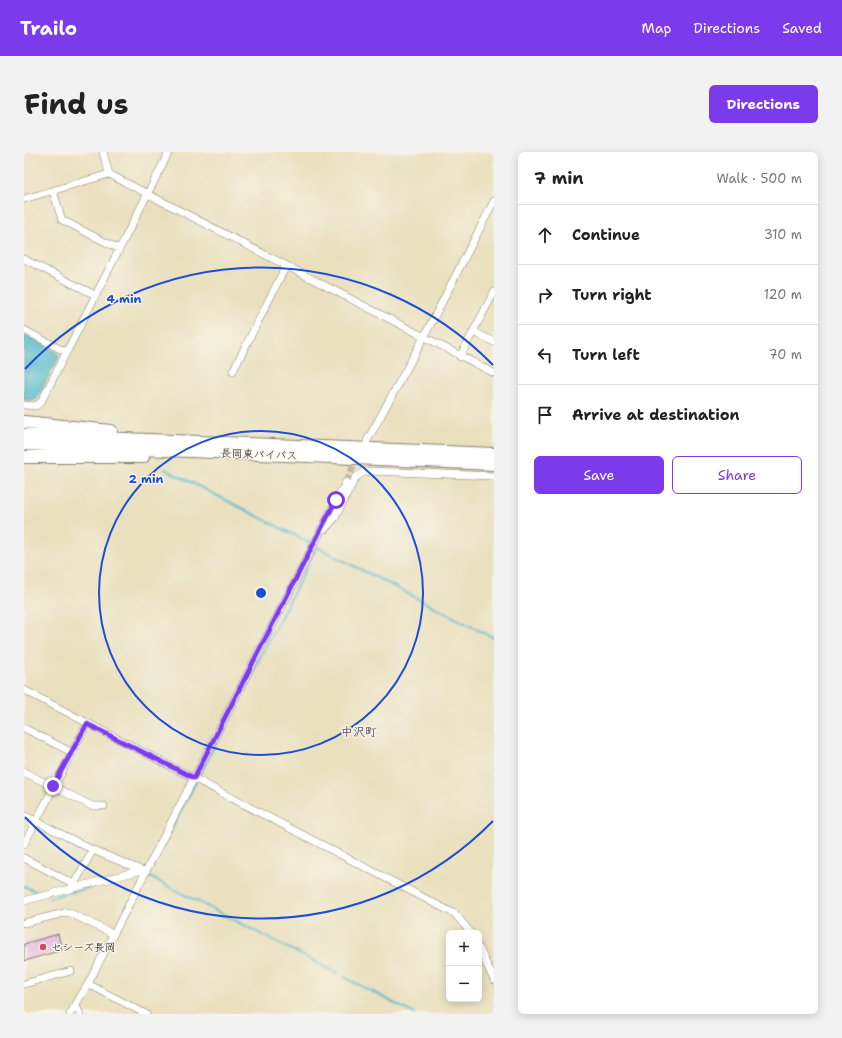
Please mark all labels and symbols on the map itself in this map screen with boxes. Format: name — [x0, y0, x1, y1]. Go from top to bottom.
text: 4 min — [107, 291, 142, 307]
street label: 長岡東バイパス — [220, 446, 298, 463]
text: 2 min — [129, 471, 164, 487]
route start — [327, 491, 345, 509]
centre of rings — [254, 586, 268, 600]
district label: 中沢町 — [341, 724, 377, 740]
route end — [44, 777, 62, 795]
place label: セシーズ長岡 — [51, 940, 116, 955]
marker: セシーズ長岡 — [38, 942, 48, 952]

